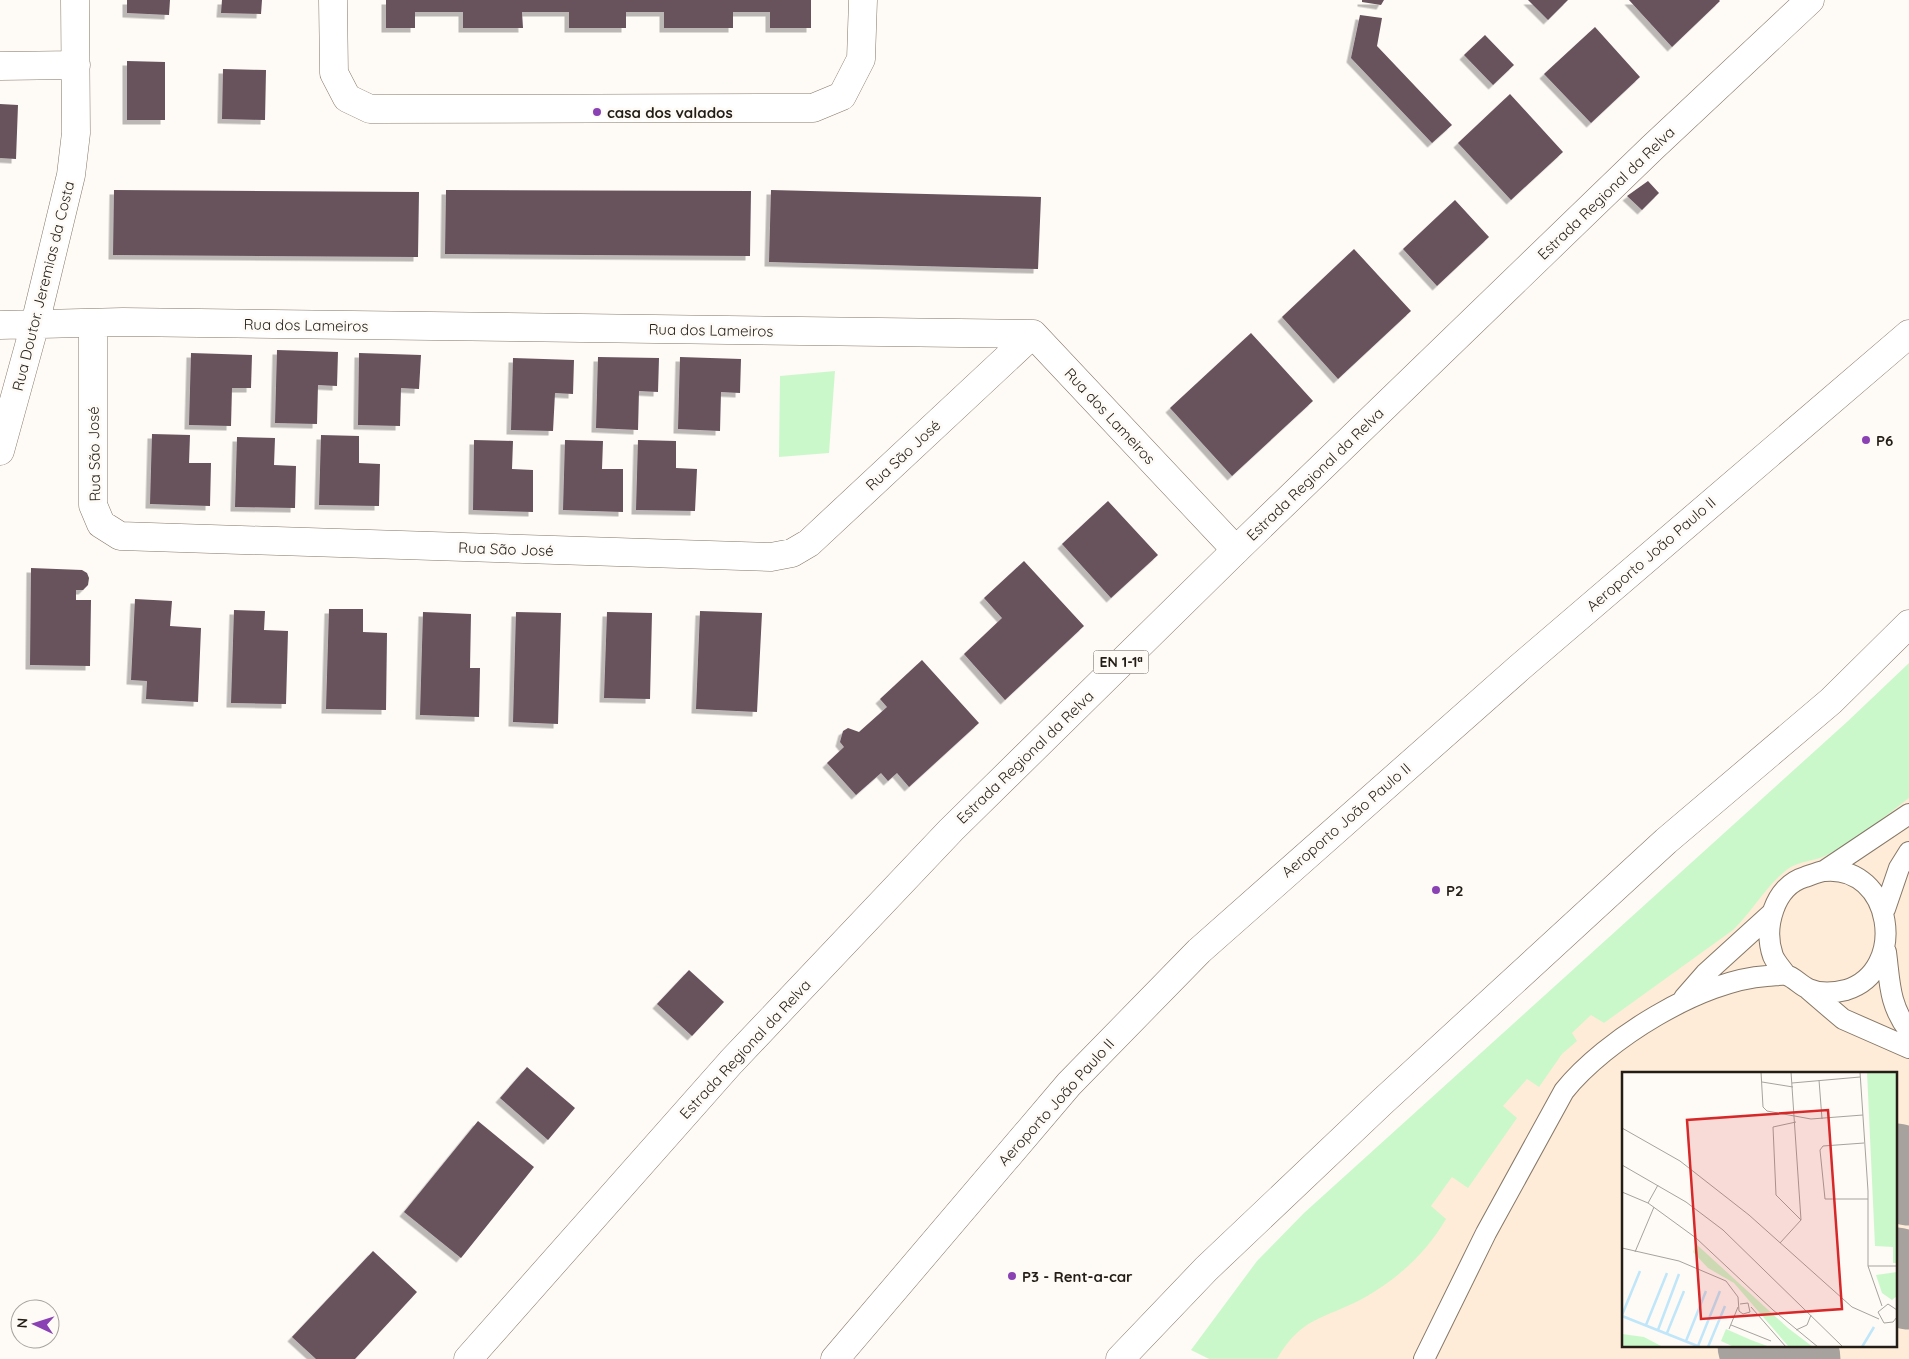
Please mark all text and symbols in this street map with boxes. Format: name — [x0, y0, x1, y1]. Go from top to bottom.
place label: casa dos valados — [607, 103, 733, 122]
marker: casa dos valados — [591, 106, 603, 118]
street label: Estrada Regional da Relva — [1533, 122, 1679, 264]
street label: Rua Doutor. Jeremias da Costa — [8, 179, 78, 393]
street label: Rua dos Lameiros — [243, 314, 369, 336]
street label: Rua dos Lameiros — [648, 319, 774, 341]
street label: Rua dos Lameiros — [1060, 364, 1160, 468]
street label: Estrada Regional da Relva — [1242, 403, 1388, 545]
street label: Rua São José — [84, 406, 104, 502]
street label: Rua São José — [862, 416, 944, 494]
place label: P6 — [1876, 431, 1893, 450]
marker: P6 — [1860, 434, 1872, 446]
street label: Aeroporto João Paulo II — [1583, 493, 1719, 615]
street label: Rua São José — [458, 538, 554, 560]
road number: EN 1-1ª — [1094, 650, 1148, 674]
street label: Estrada Regional da Relva — [952, 686, 1098, 828]
street label: Aeroporto João Paulo II — [1278, 759, 1414, 881]
place label: P2 — [1446, 881, 1464, 900]
marker: P2 — [1430, 884, 1442, 896]
street label: Estrada Regional da Relva — [675, 975, 815, 1123]
street label: Aeroporto João Paulo II — [994, 1034, 1118, 1170]
inset map — [1622, 1072, 1896, 1346]
place label: P3 - Rent-a-car — [1022, 1267, 1133, 1286]
marker: P3 - Rent-a-car — [1006, 1270, 1018, 1282]
north arrow — [10, 1299, 60, 1349]
text: N — [13, 1317, 31, 1329]

